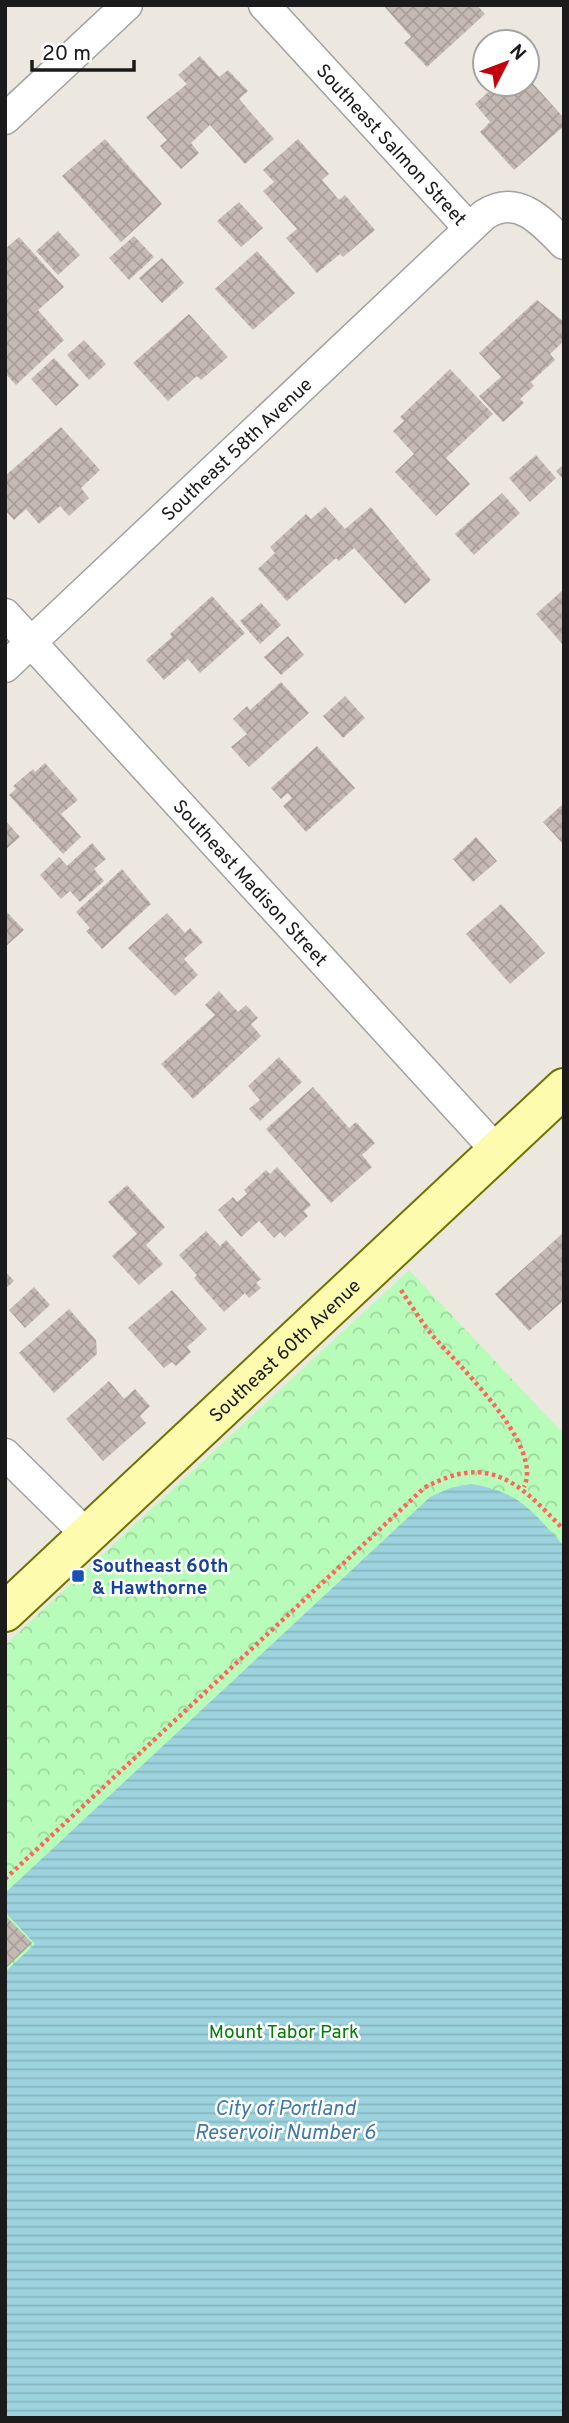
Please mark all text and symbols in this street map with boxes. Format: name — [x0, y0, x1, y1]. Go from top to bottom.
scale bar — [32, 28, 133, 72]
north arrow — [471, 28, 541, 98]
text: N — [504, 40, 531, 66]
text: 20 m — [42, 41, 91, 68]
street label: Southeast Salmon Street — [310, 60, 471, 231]
street label: Southeast 58th Avenue — [157, 373, 318, 527]
street label: Southeast Madison Street — [167, 795, 332, 972]
street label: Southeast 60th Avenue — [205, 1275, 367, 1428]
place label: Southeast 60th & Hawthorne — [92, 1555, 229, 1601]
marker: Southeast 60th & Hawthorne — [70, 1568, 86, 1584]
park label: Mount Tabor Park — [209, 2021, 359, 2045]
water label: City of Portland Reservoir Number 6 — [194, 2096, 376, 2147]

